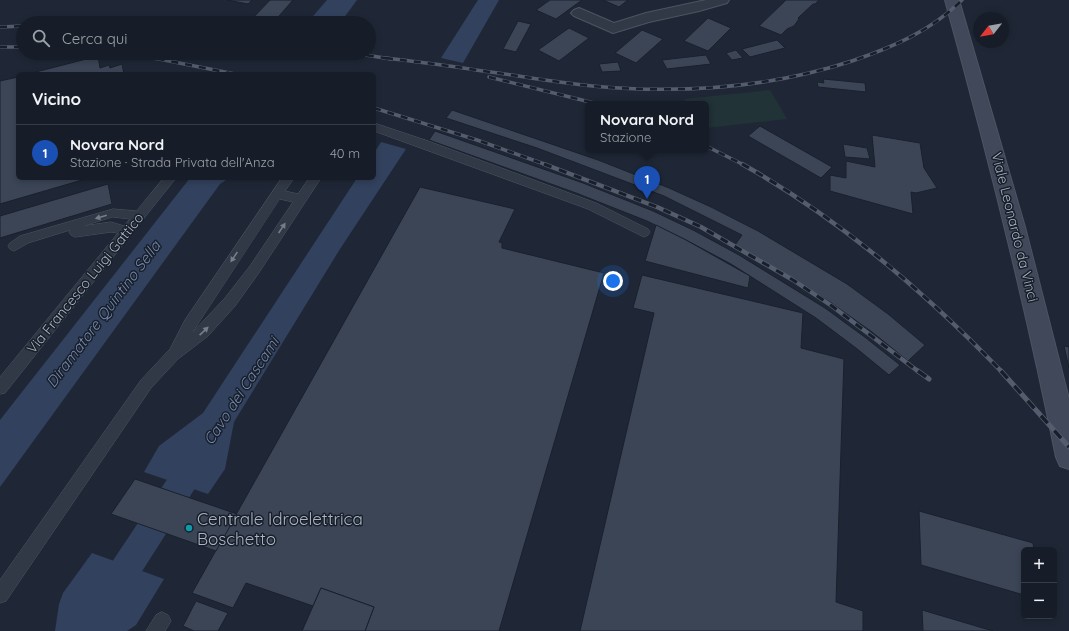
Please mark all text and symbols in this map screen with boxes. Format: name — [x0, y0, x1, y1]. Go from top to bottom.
north arrow — [973, 12, 1009, 48]
search box — [16, 16, 376, 60]
icon: search — [30, 27, 52, 49]
text: Cerca qui — [62, 29, 128, 48]
text: Vicino — [32, 88, 81, 109]
popup — [585, 101, 709, 153]
text: Novara Nord — [600, 110, 694, 129]
text: Stazione — [600, 129, 651, 145]
text: Novara Nord — [70, 135, 164, 154]
text: 1 — [42, 145, 48, 161]
text: 40 m — [330, 145, 360, 161]
street label: Viale Leonardo da Vinci — [988, 150, 1042, 304]
text: Stazione · Strada Privata dell'Anza — [70, 154, 275, 170]
pin: 1 — [634, 166, 660, 199]
street label: Via Francesco Luigi Gattico — [23, 209, 147, 357]
one-way arrow — [94, 214, 106, 220]
one-way arrow — [278, 222, 286, 233]
water label: Diramatore Quintino Sella — [42, 236, 165, 391]
one-way arrow — [231, 251, 238, 262]
your location — [603, 271, 623, 291]
one-way arrow — [199, 326, 209, 336]
water label: Cavo dei Cascami — [199, 332, 284, 448]
place label: Centrale Idroelettrica Boschetto — [197, 508, 363, 549]
marker: Centrale Idroelettrica Boschetto — [184, 523, 194, 533]
map controls — [1021, 547, 1057, 619]
button: + — [1021, 547, 1057, 583]
button: − — [1021, 583, 1057, 619]

